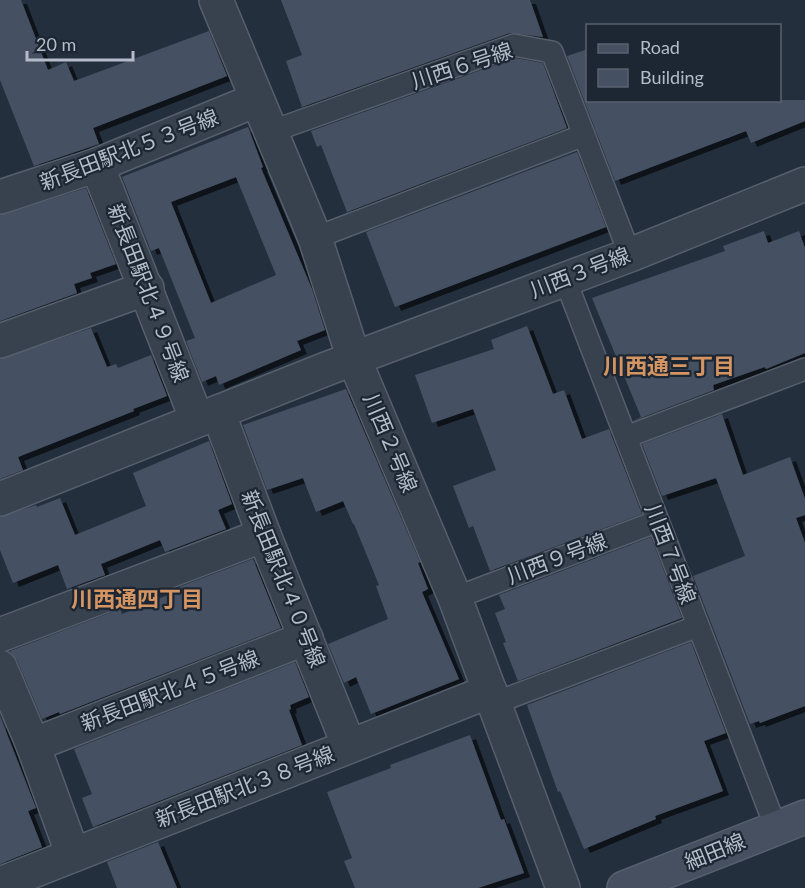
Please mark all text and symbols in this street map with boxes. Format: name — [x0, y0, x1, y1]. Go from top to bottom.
scale bar — [27, 24, 134, 62]
legend — [586, 24, 781, 102]
text: 20 m — [36, 33, 76, 55]
street label: 川西６号線 — [408, 36, 515, 93]
text: Road — [640, 36, 680, 58]
text: Building — [640, 66, 704, 88]
street label: 新長田駅北５３号線 — [36, 103, 221, 194]
street label: 新長田駅北４９号線 — [104, 200, 195, 385]
street label: 川西３号線 — [526, 241, 633, 302]
district label: 川西通三丁目 — [603, 352, 735, 379]
street label: 川西２号線 — [359, 389, 423, 496]
street label: 新長田駅北４０号線 — [237, 486, 331, 671]
street label: 川西７号線 — [641, 500, 702, 607]
street label: 川西９号線 — [503, 527, 610, 588]
district label: 川西通四丁目 — [71, 585, 203, 612]
street label: 新長田駅北４５号線 — [77, 644, 262, 735]
street label: 新長田駅北３８号線 — [152, 740, 337, 831]
street label: 細田線 — [681, 827, 748, 874]

